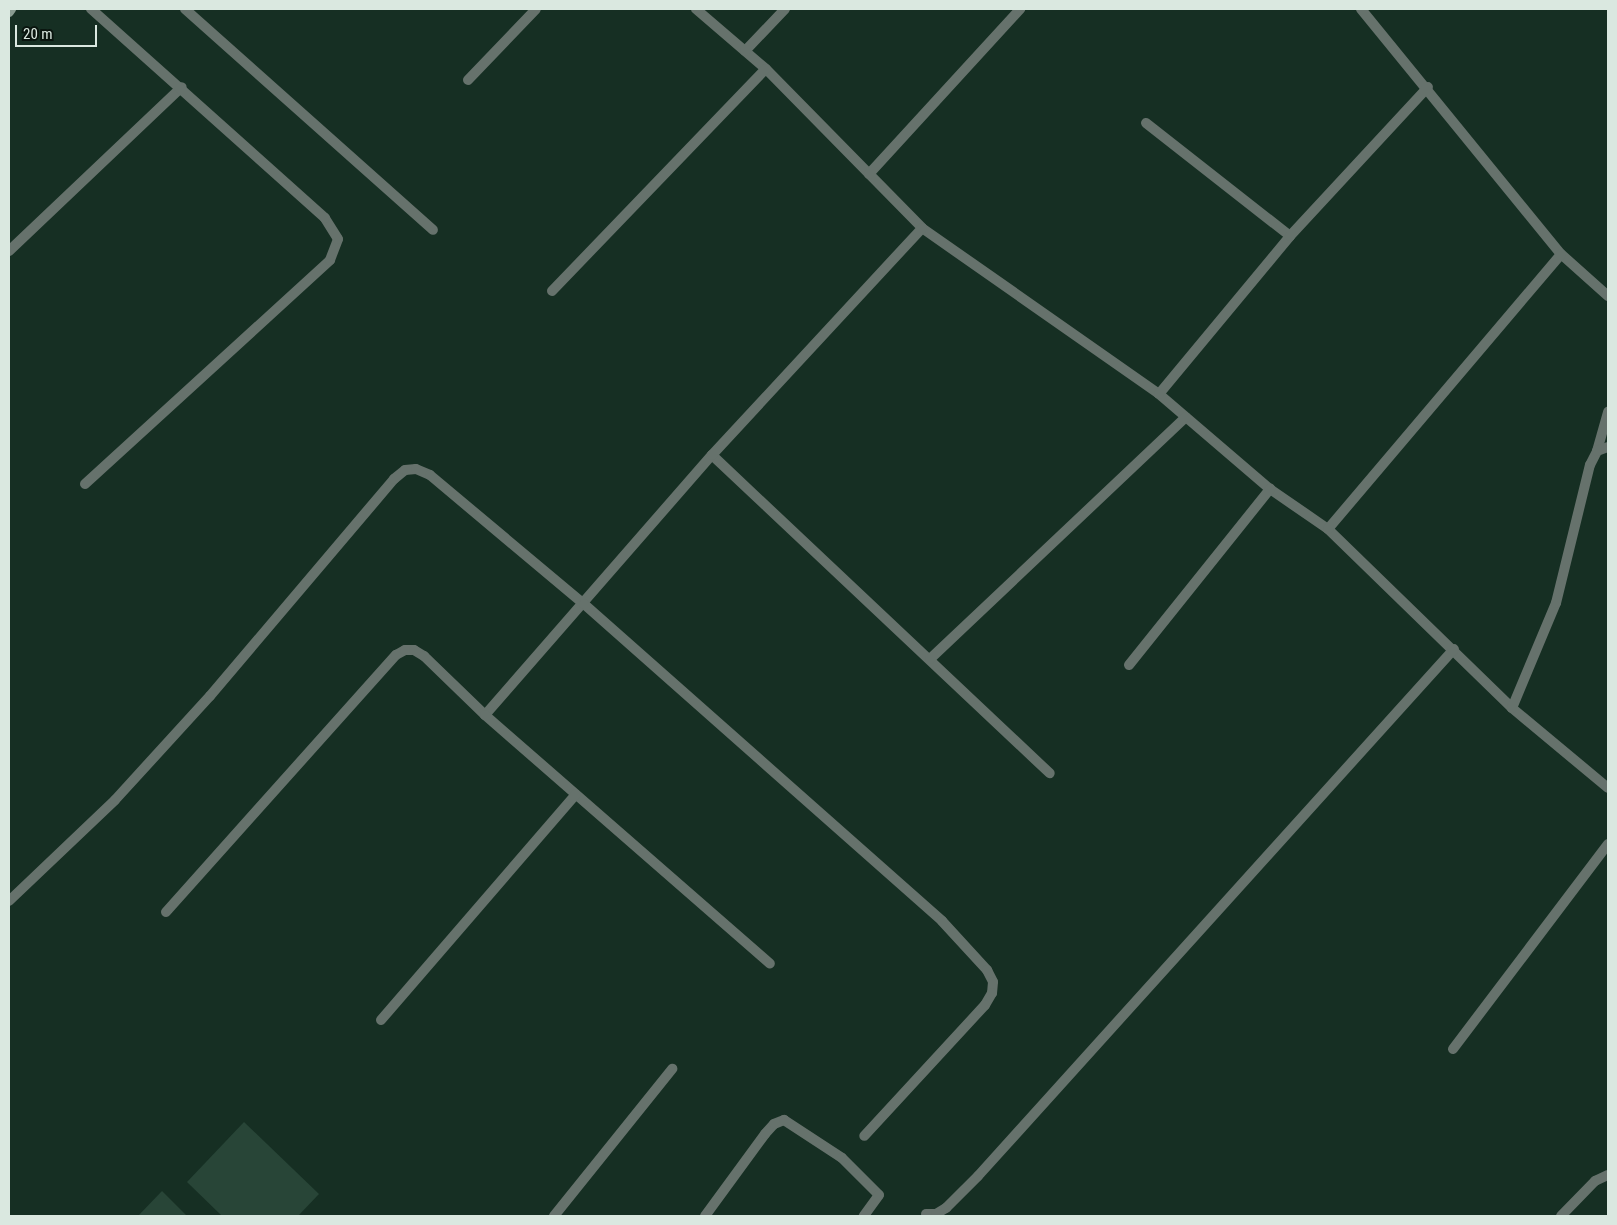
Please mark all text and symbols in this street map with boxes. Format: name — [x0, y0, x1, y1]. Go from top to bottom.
scale bar — [18, 15, 100, 47]
text: 20 m — [23, 25, 53, 43]

